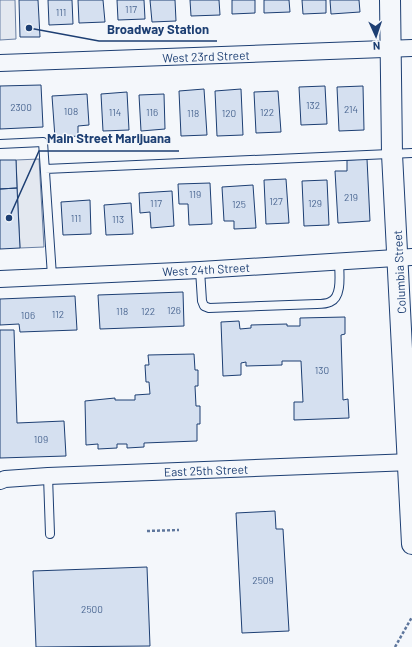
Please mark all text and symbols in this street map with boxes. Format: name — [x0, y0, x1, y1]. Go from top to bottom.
house number: 117 — [125, 3, 137, 15]
house number: 111 — [56, 6, 66, 18]
callout: Broadway Station — [99, 16, 217, 41]
north arrow — [356, 16, 396, 56]
text: Broadway Station — [107, 21, 209, 37]
text: N — [373, 40, 381, 53]
street label: West 23rd Street — [162, 47, 250, 65]
house number: 132 — [306, 99, 320, 111]
house number: 2300 — [10, 101, 32, 113]
house number: 214 — [344, 103, 358, 115]
house number: 108 — [64, 105, 78, 117]
house number: 114 — [109, 106, 121, 118]
house number: 116 — [146, 106, 158, 118]
house number: 122 — [260, 106, 274, 118]
house number: 118 — [187, 107, 199, 119]
house number: 120 — [222, 107, 236, 119]
callout: Main Street Marijuana — [39, 126, 179, 151]
text: Main Street Marijuana — [47, 130, 171, 146]
house number: 119 — [189, 188, 201, 200]
house number: 219 — [344, 191, 358, 203]
house number: 127 — [269, 195, 283, 207]
house number: 117 — [150, 197, 162, 209]
house number: 129 — [308, 197, 322, 209]
house number: 125 — [232, 198, 246, 210]
house number: 111 — [71, 212, 81, 224]
house number: 113 — [112, 213, 124, 225]
street label: Columbia Street — [390, 230, 408, 314]
street label: West 24th Street — [162, 260, 250, 278]
house number: 126 — [167, 304, 181, 316]
house number: 118 — [116, 305, 128, 317]
house number: 122 — [141, 305, 155, 317]
house number: 112 — [52, 308, 64, 320]
house number: 106 — [21, 309, 35, 321]
house number: 130 — [315, 364, 329, 376]
house number: 109 — [34, 433, 48, 445]
street label: East 25th Street — [164, 462, 248, 478]
house number: 2509 — [252, 574, 274, 586]
house number: 2500 — [81, 603, 103, 615]

